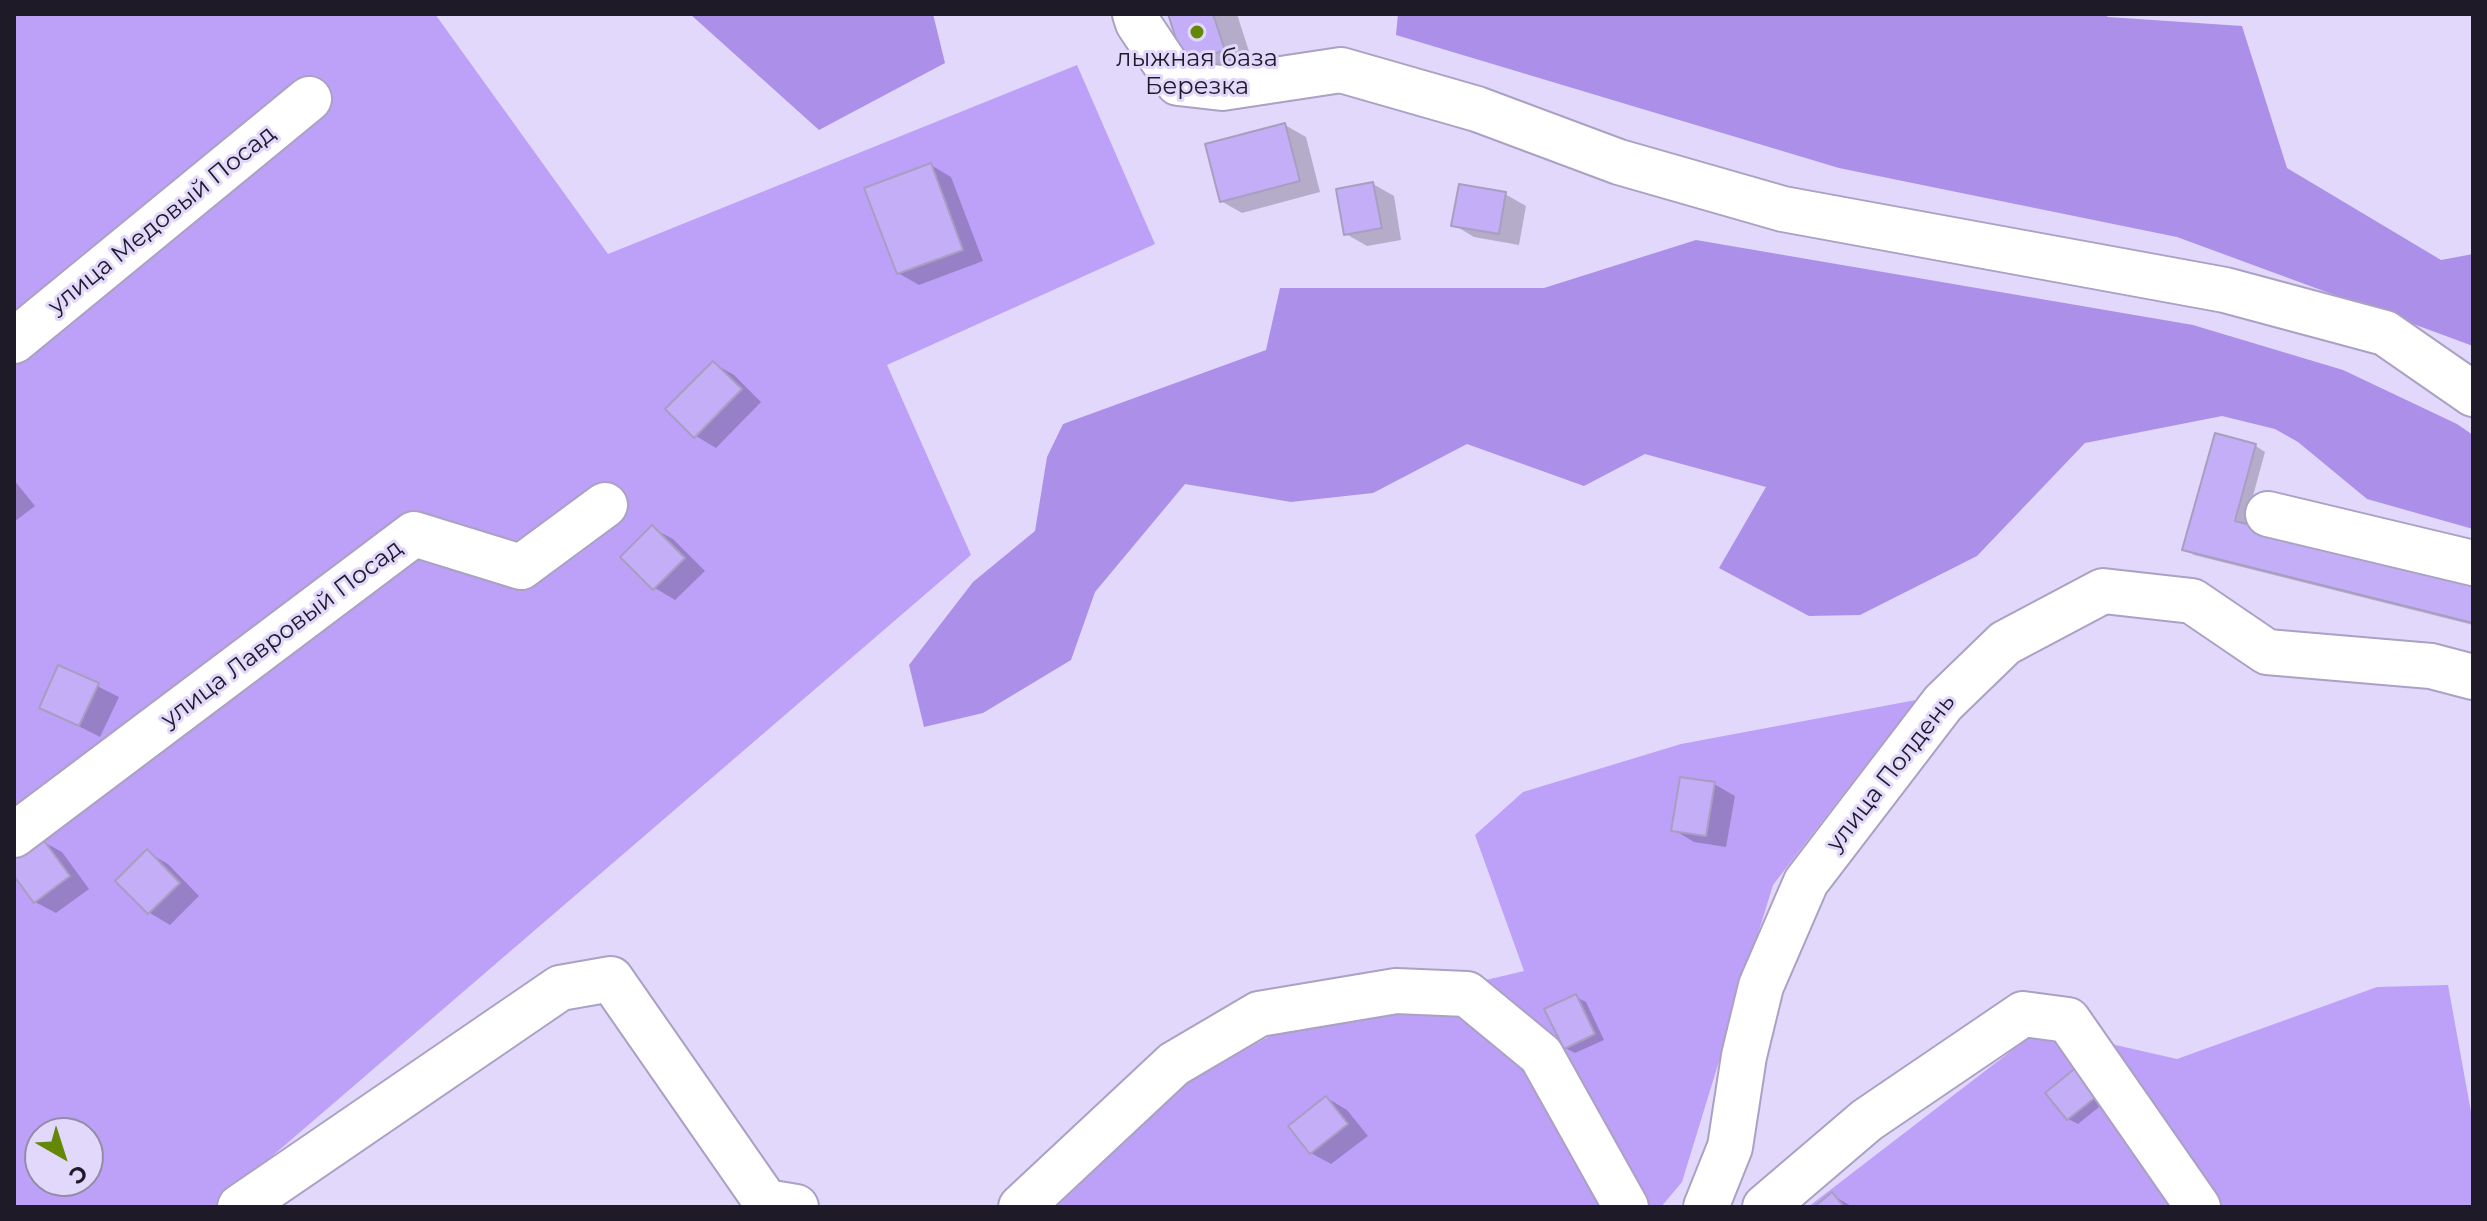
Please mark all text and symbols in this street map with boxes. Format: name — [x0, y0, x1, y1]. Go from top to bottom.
marker: лыжная база Березка — [1188, 23, 1206, 41]
place label: лыжная база Березка — [1116, 45, 1278, 101]
street label: улица Медовый Посад — [43, 119, 281, 321]
street label: улица Лавровый Посад — [156, 534, 408, 734]
street label: улица Полдень — [1821, 689, 1961, 857]
north arrow — [24, 1117, 104, 1197]
text: С — [63, 1159, 93, 1190]

